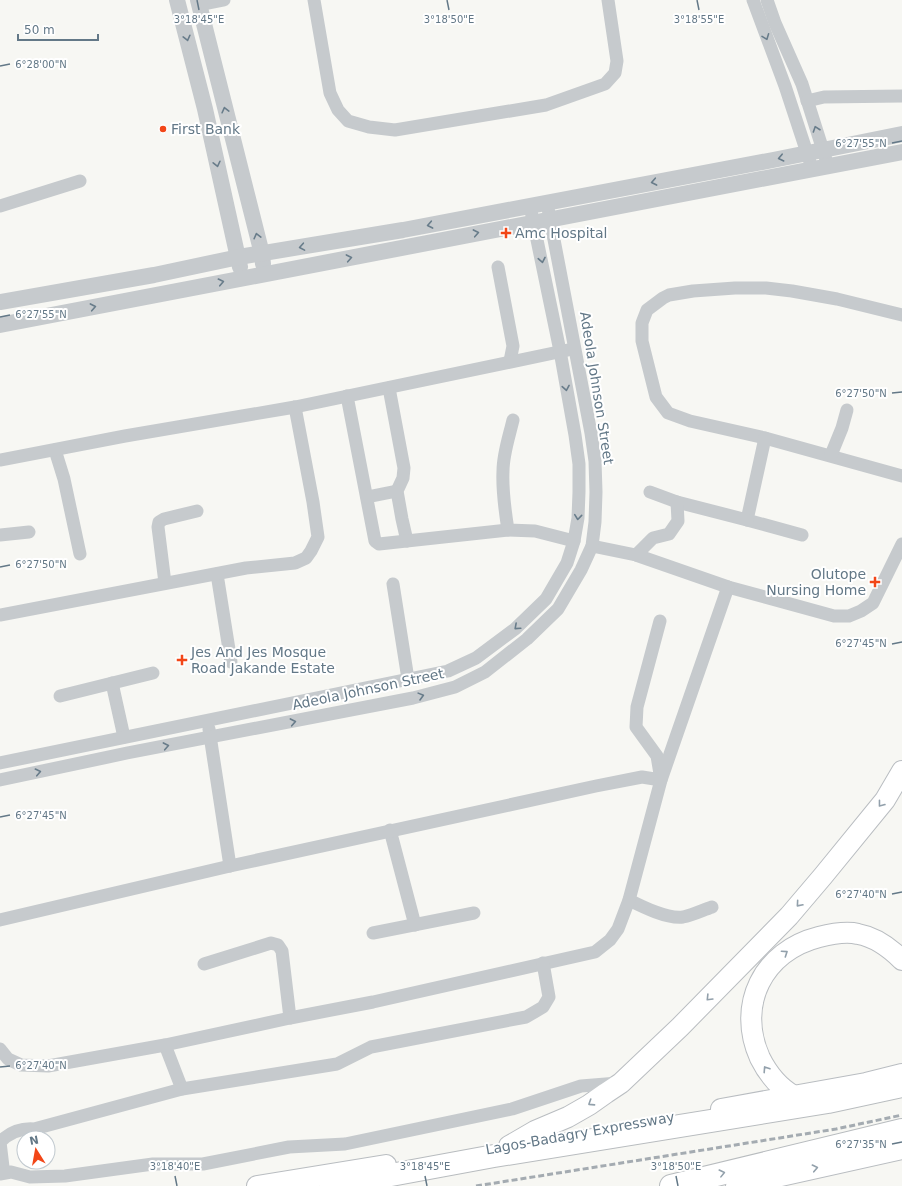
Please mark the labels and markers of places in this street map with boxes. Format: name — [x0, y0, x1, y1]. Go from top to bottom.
place label: First Bank — [171, 121, 241, 137]
marker: First Bank — [158, 124, 168, 134]
place label: Amc Hospital — [515, 225, 607, 241]
marker: Amc Hospital — [500, 227, 512, 239]
place label: Olutope Nursing Home — [766, 566, 866, 598]
marker: Olutope Nursing Home — [869, 576, 881, 588]
place label: Jes And Jes Mosque Road Jakande Estate — [190, 644, 335, 676]
marker: Jes And Jes Mosque Road Jakande Estate — [176, 654, 188, 666]

